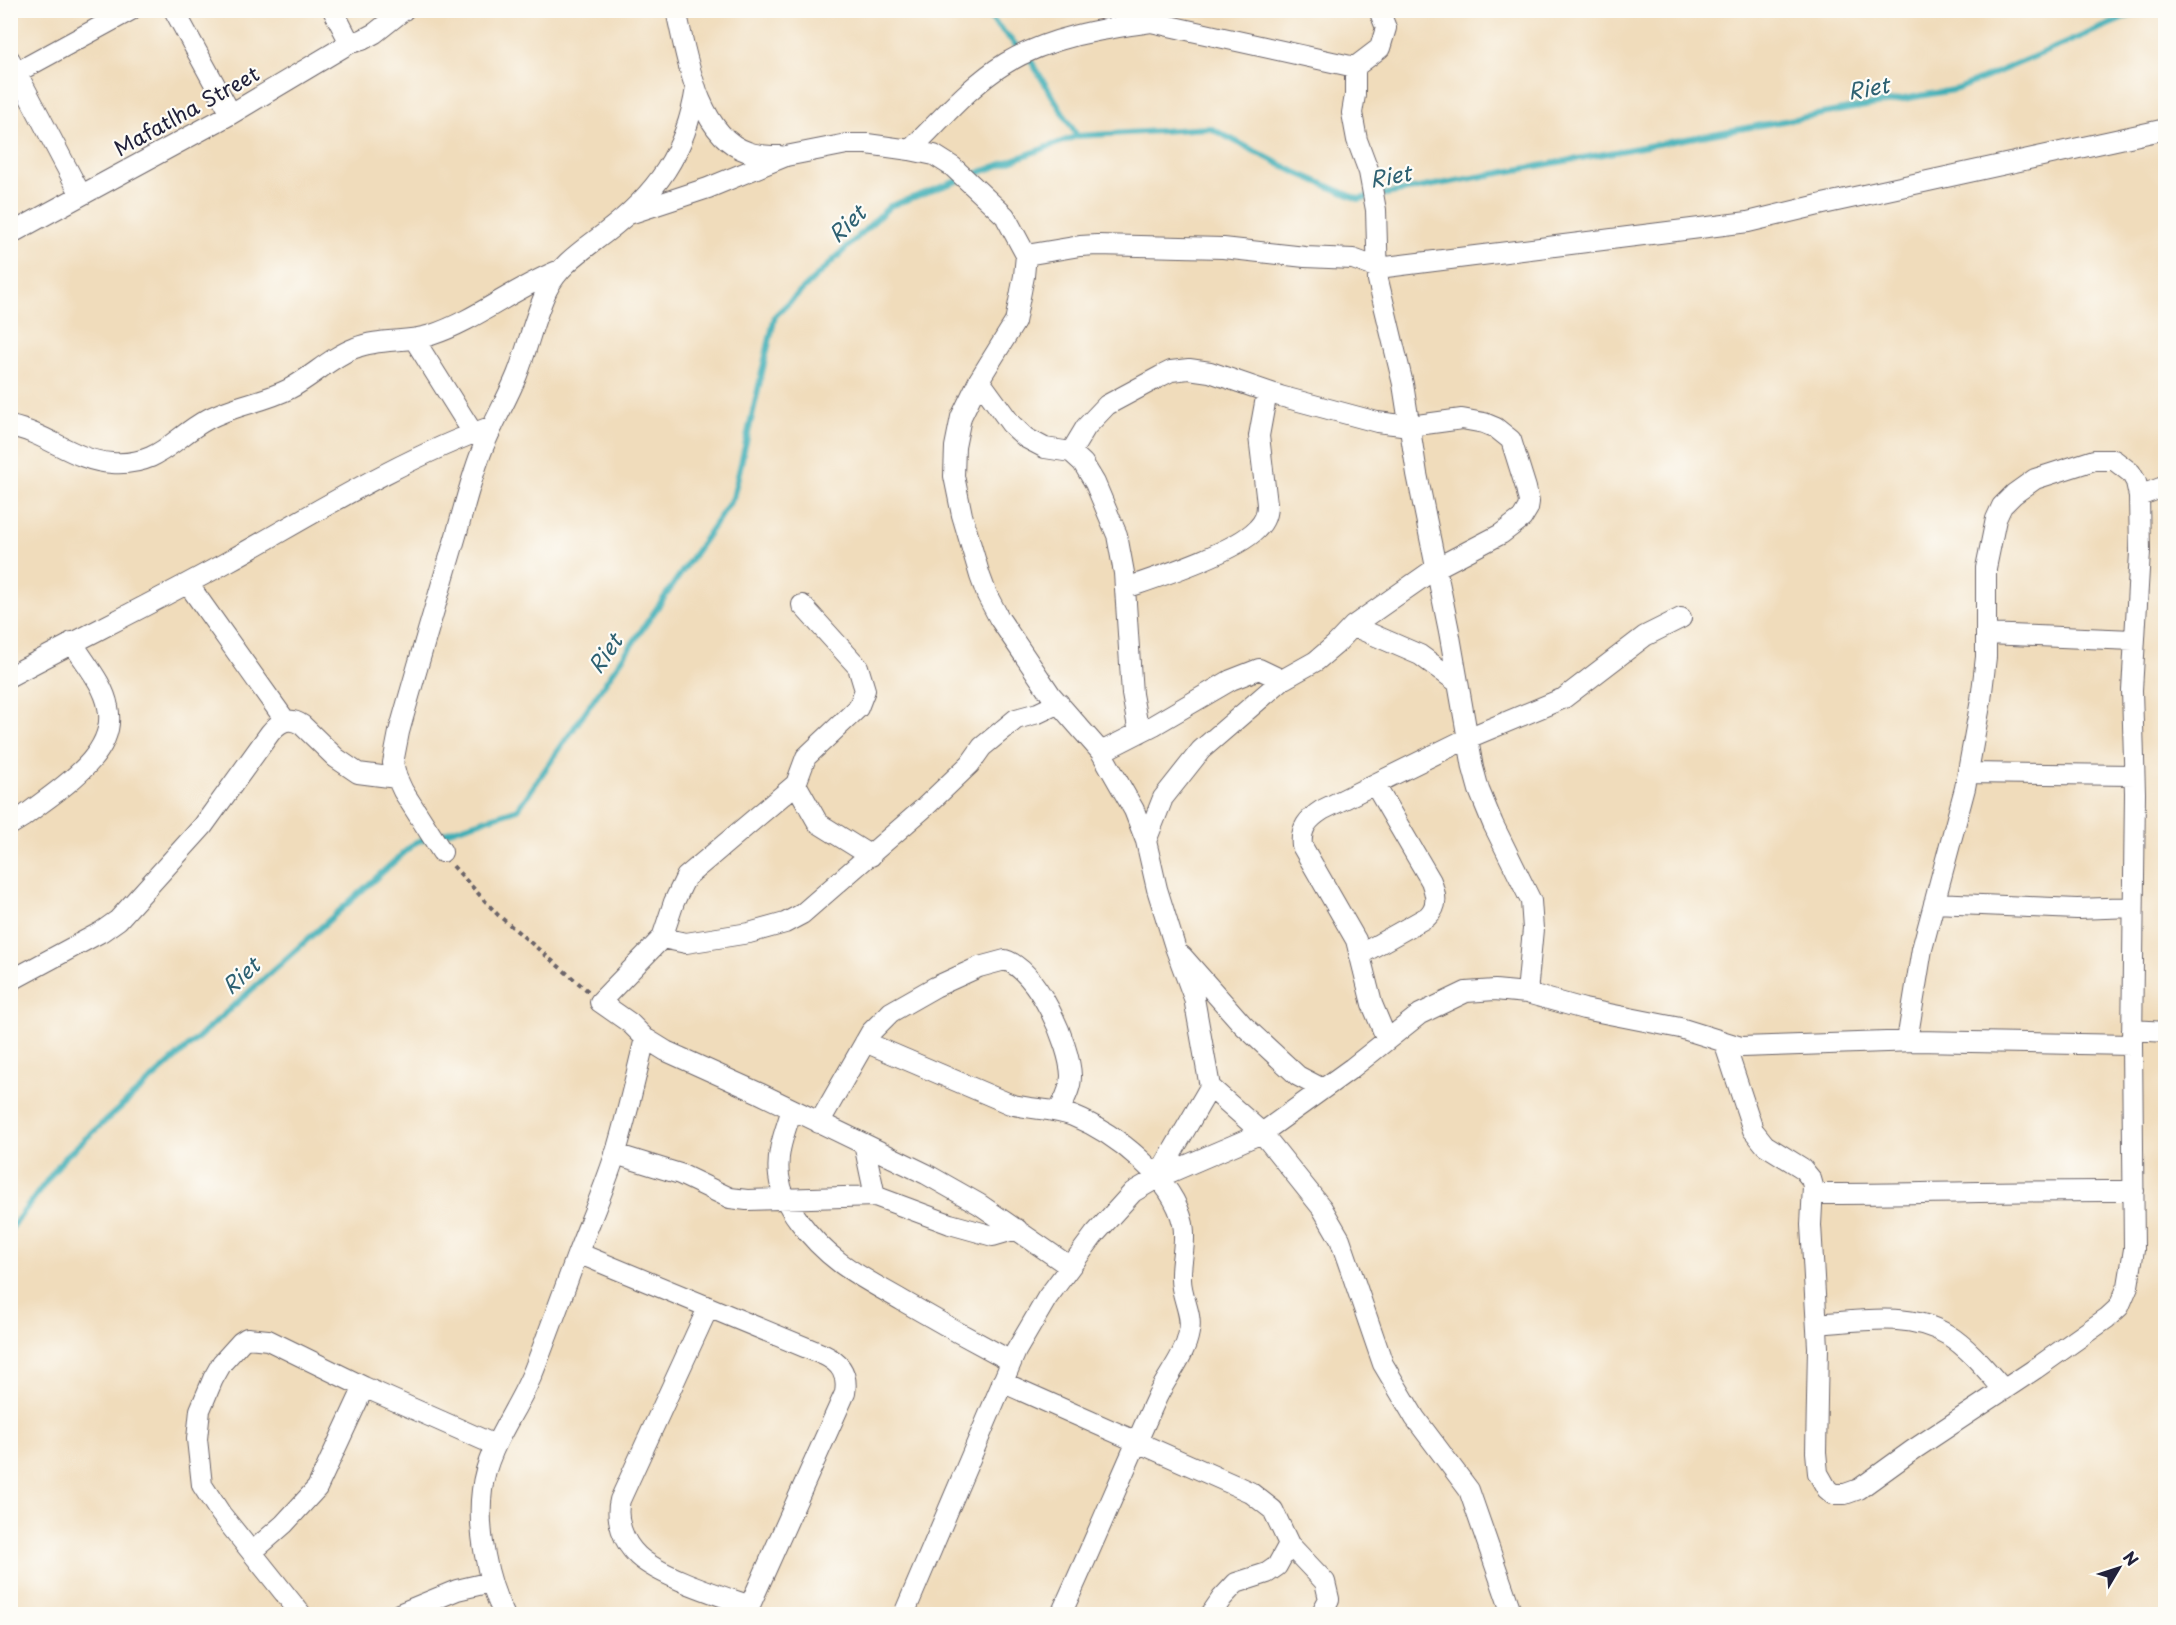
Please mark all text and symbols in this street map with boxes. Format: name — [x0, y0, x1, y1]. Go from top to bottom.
street label: Mafatlha Street — [107, 57, 265, 163]
water label: Riet — [1845, 67, 1894, 107]
water label: Riet — [1367, 155, 1416, 195]
water label: Riet — [820, 195, 875, 249]
water label: Riet — [579, 624, 631, 679]
water label: Riet — [214, 947, 269, 1001]
north arrow — [2089, 1538, 2149, 1598]
text: N — [2118, 1545, 2145, 1570]

